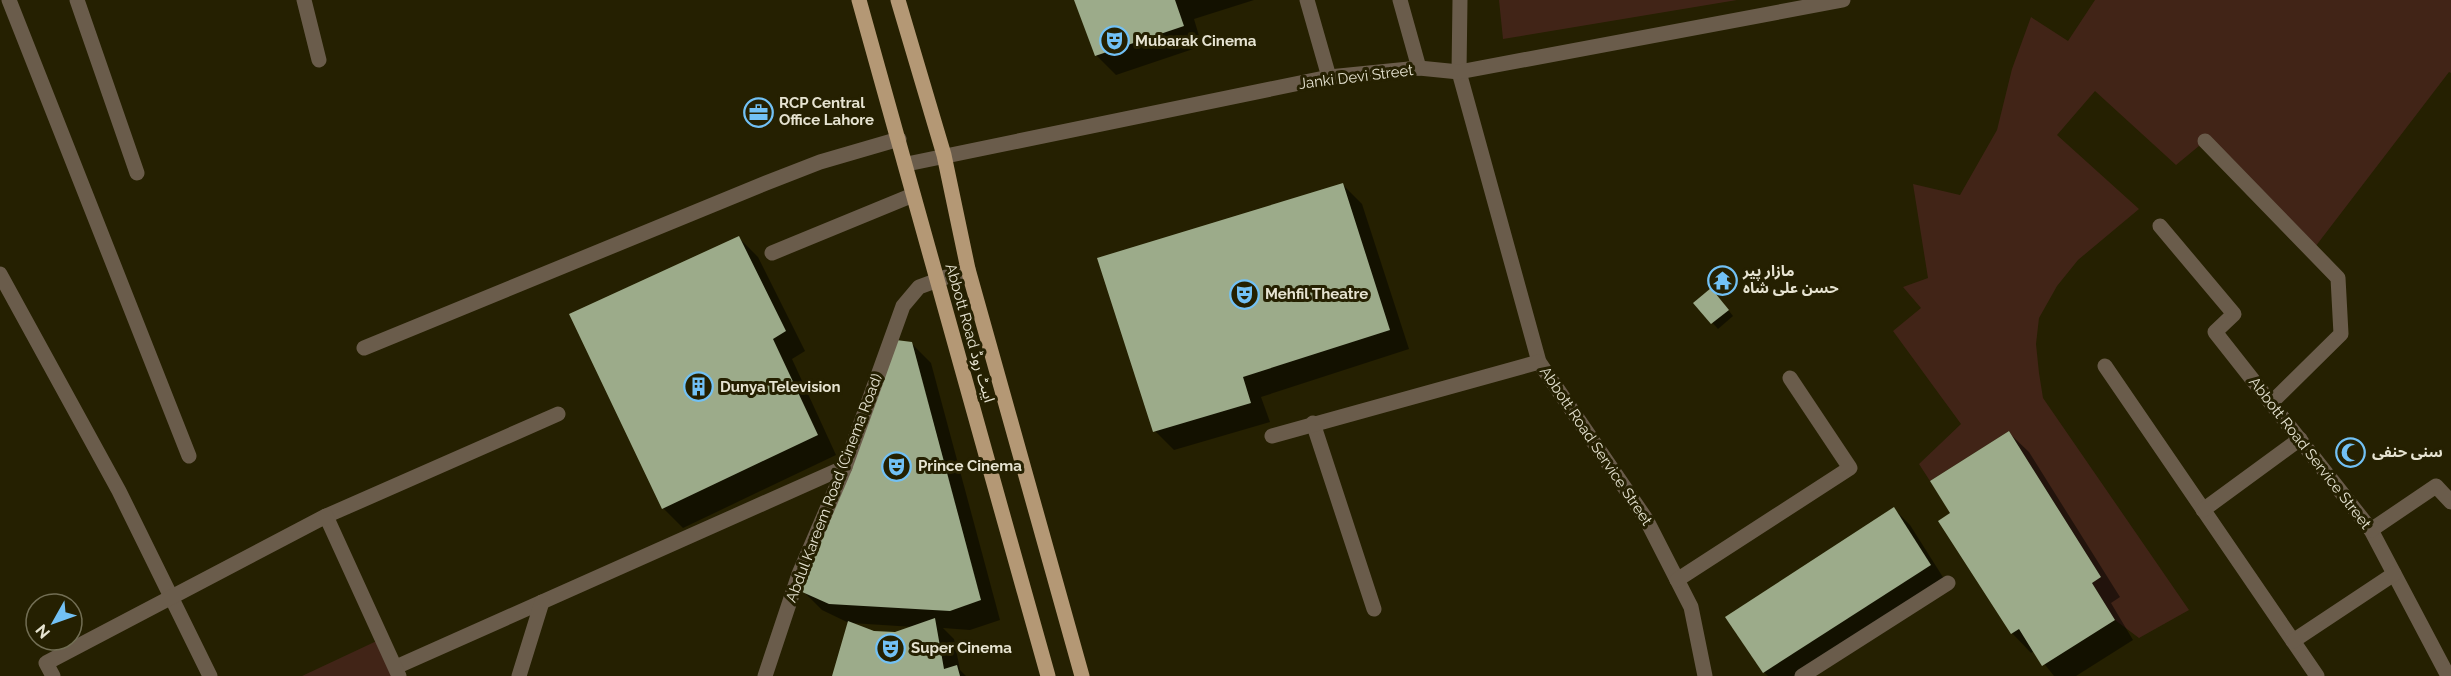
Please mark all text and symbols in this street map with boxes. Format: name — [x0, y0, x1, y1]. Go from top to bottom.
theatre icon: Mubarak Cinema — [1098, 25, 1130, 57]
place label: Mubarak Cinema — [1135, 32, 1257, 50]
street label: Janki Devi Street — [1298, 61, 1414, 93]
place label: RCP Central Office Lahore — [779, 94, 874, 129]
office icon: RCP Central Office Lahore — [742, 96, 774, 128]
street label: Abbott Road ایبٹ روڈ — [942, 261, 998, 405]
place label: مازار پیر حسن علی شاہ — [1742, 262, 1839, 297]
temple icon: مازار پیر حسن علی شاہ — [1706, 264, 1738, 296]
theatre icon: Mehfil Theatre — [1228, 278, 1260, 310]
place label: Mehfil Theatre — [1265, 285, 1368, 303]
street label: Abbott Road Service Street — [1536, 363, 1656, 529]
building icon: Dunya Television — [683, 371, 715, 403]
street label: Abdul Kareem Road (Cinema Road) — [782, 371, 886, 605]
street label: Abbott Road Service Street — [2245, 373, 2375, 533]
place label: Dunya Television — [720, 378, 841, 396]
mosque icon: سنی حنفی — [2335, 436, 2367, 468]
place label: سنی حنفی — [2372, 443, 2443, 461]
theatre icon: Prince Cinema — [881, 450, 913, 482]
place label: Prince Cinema — [918, 457, 1022, 475]
north arrow — [24, 592, 84, 652]
text: N — [32, 621, 54, 642]
theatre icon: Super Cinema — [874, 632, 906, 664]
place label: Super Cinema — [911, 639, 1012, 657]

